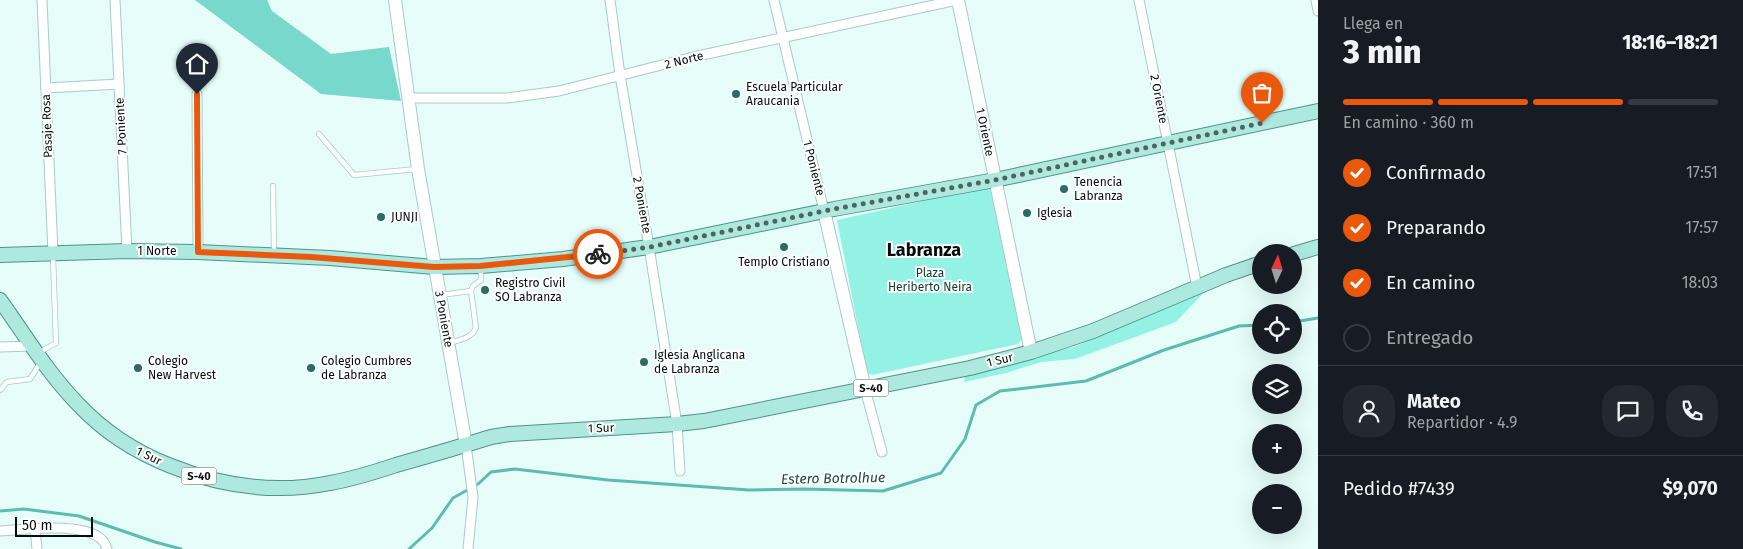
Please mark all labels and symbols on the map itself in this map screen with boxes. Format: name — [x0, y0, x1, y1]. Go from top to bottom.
pin — [176, 43, 218, 94]
street label: 2 Norte — [663, 48, 705, 72]
pin — [1241, 72, 1283, 123]
street label: 2 Oriente — [1147, 73, 1171, 125]
place label: Escuela Particular Araucania — [746, 80, 843, 108]
marker: Escuela Particular Araucania — [730, 88, 742, 100]
street label: Pasaje Rosa — [39, 94, 55, 158]
street label: 7 Poniente — [113, 97, 129, 155]
street label: 1 Oriente — [973, 107, 997, 157]
street label: 1 Poniente — [800, 139, 828, 197]
place label: Tenencia Labranza — [1074, 175, 1123, 203]
street label: 2 Poniente — [630, 176, 654, 234]
marker: Tenencia Labranza — [1058, 183, 1070, 195]
place label: Iglesia — [1037, 206, 1072, 220]
marker: Iglesia — [1021, 207, 1033, 219]
place label: JUNJI — [391, 210, 418, 224]
marker: JUNJI — [375, 211, 387, 223]
courier — [573, 229, 623, 279]
district label: Labranza — [887, 239, 961, 261]
marker: Templo Cristiano — [778, 241, 790, 253]
street label: 1 Norte — [138, 244, 176, 258]
north arrow — [1252, 244, 1302, 294]
place label: Templo Cristiano — [738, 255, 830, 269]
park label: Plaza Heriberto Neira — [888, 266, 972, 294]
place label: Registro Civil SO Labranza — [495, 276, 566, 304]
marker: Registro Civil SO Labranza — [479, 284, 491, 296]
street label: 3 Poniente — [432, 289, 456, 349]
place label: Iglesia Anglicana de Labranza — [654, 348, 745, 376]
street label: 1 Sur — [985, 350, 1015, 370]
place label: Colegio New Harvest — [148, 354, 217, 382]
place label: Colegio Cumbres de Labranza — [321, 354, 412, 382]
marker: Iglesia Anglicana de Labranza — [638, 356, 650, 368]
marker: Colegio New Harvest — [132, 362, 144, 374]
marker: Colegio Cumbres de Labranza — [305, 362, 317, 374]
road number: S-40 — [854, 379, 888, 396]
street label: 1 Sur — [587, 421, 615, 435]
street label: 1 Sur — [134, 444, 164, 468]
road number: S-40 — [182, 468, 216, 484]
water label: Estero Botrolhue — [781, 469, 885, 488]
scale bar — [15, 514, 92, 537]

